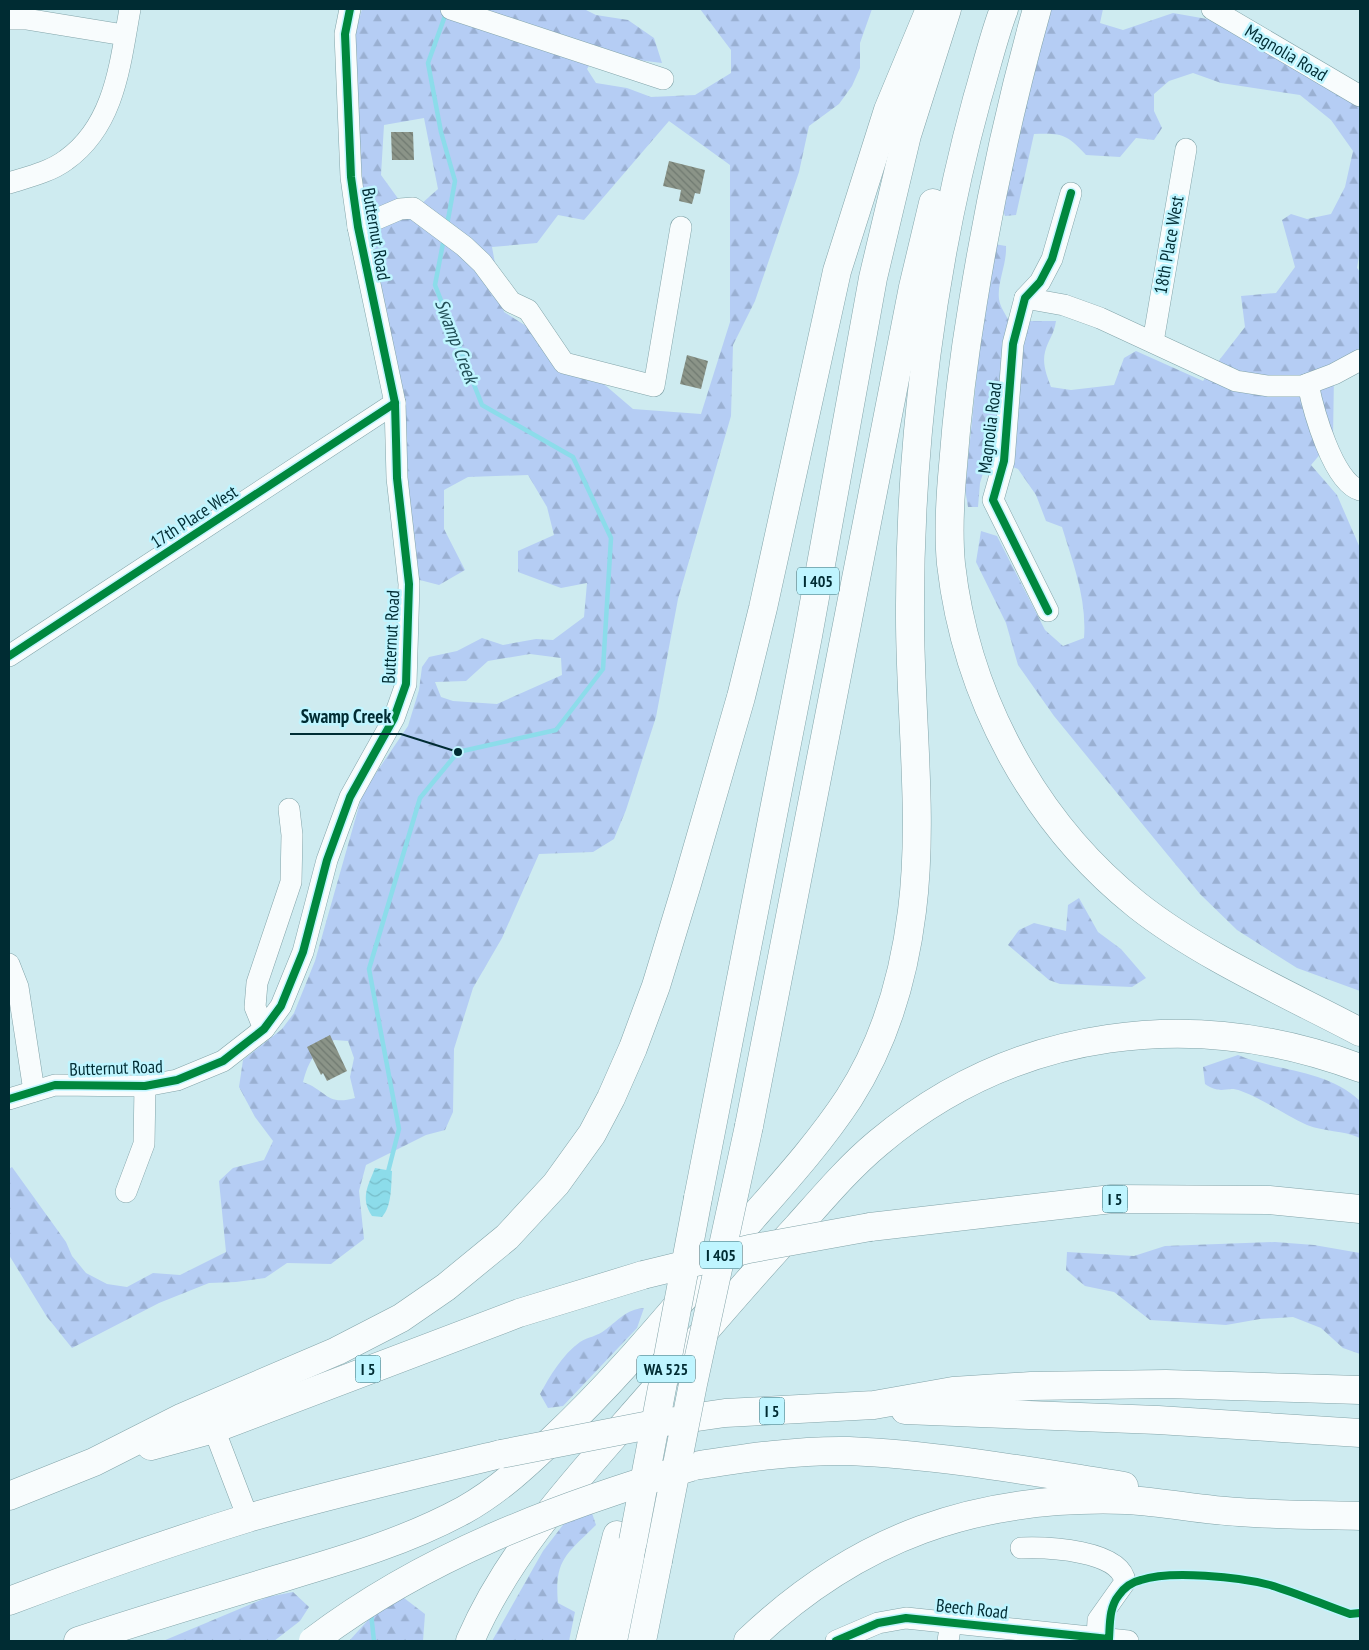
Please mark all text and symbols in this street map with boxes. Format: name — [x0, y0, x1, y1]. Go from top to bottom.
street label: Magnolia Road — [1241, 19, 1332, 86]
street label: Butternut Road — [357, 186, 396, 282]
street label: 18th Place West — [1149, 194, 1188, 296]
water label: Swamp Creek — [430, 296, 485, 389]
street label: Magnolia Road — [972, 381, 1007, 475]
street label: 17th Place West — [146, 480, 242, 553]
road number: I 405 — [797, 568, 839, 594]
street label: Butternut Road — [377, 590, 404, 684]
callout: Swamp Creek — [290, 700, 401, 734]
text: Swamp Creek — [301, 704, 391, 728]
street label: Butternut Road — [69, 1054, 163, 1081]
road number: I 5 — [1102, 1186, 1128, 1212]
road number: I 405 — [700, 1242, 742, 1268]
road number: I 5 — [356, 1356, 380, 1382]
road number: WA 525 — [637, 1356, 695, 1382]
road number: I 5 — [760, 1398, 784, 1424]
street label: Beech Road — [935, 1593, 1009, 1624]

